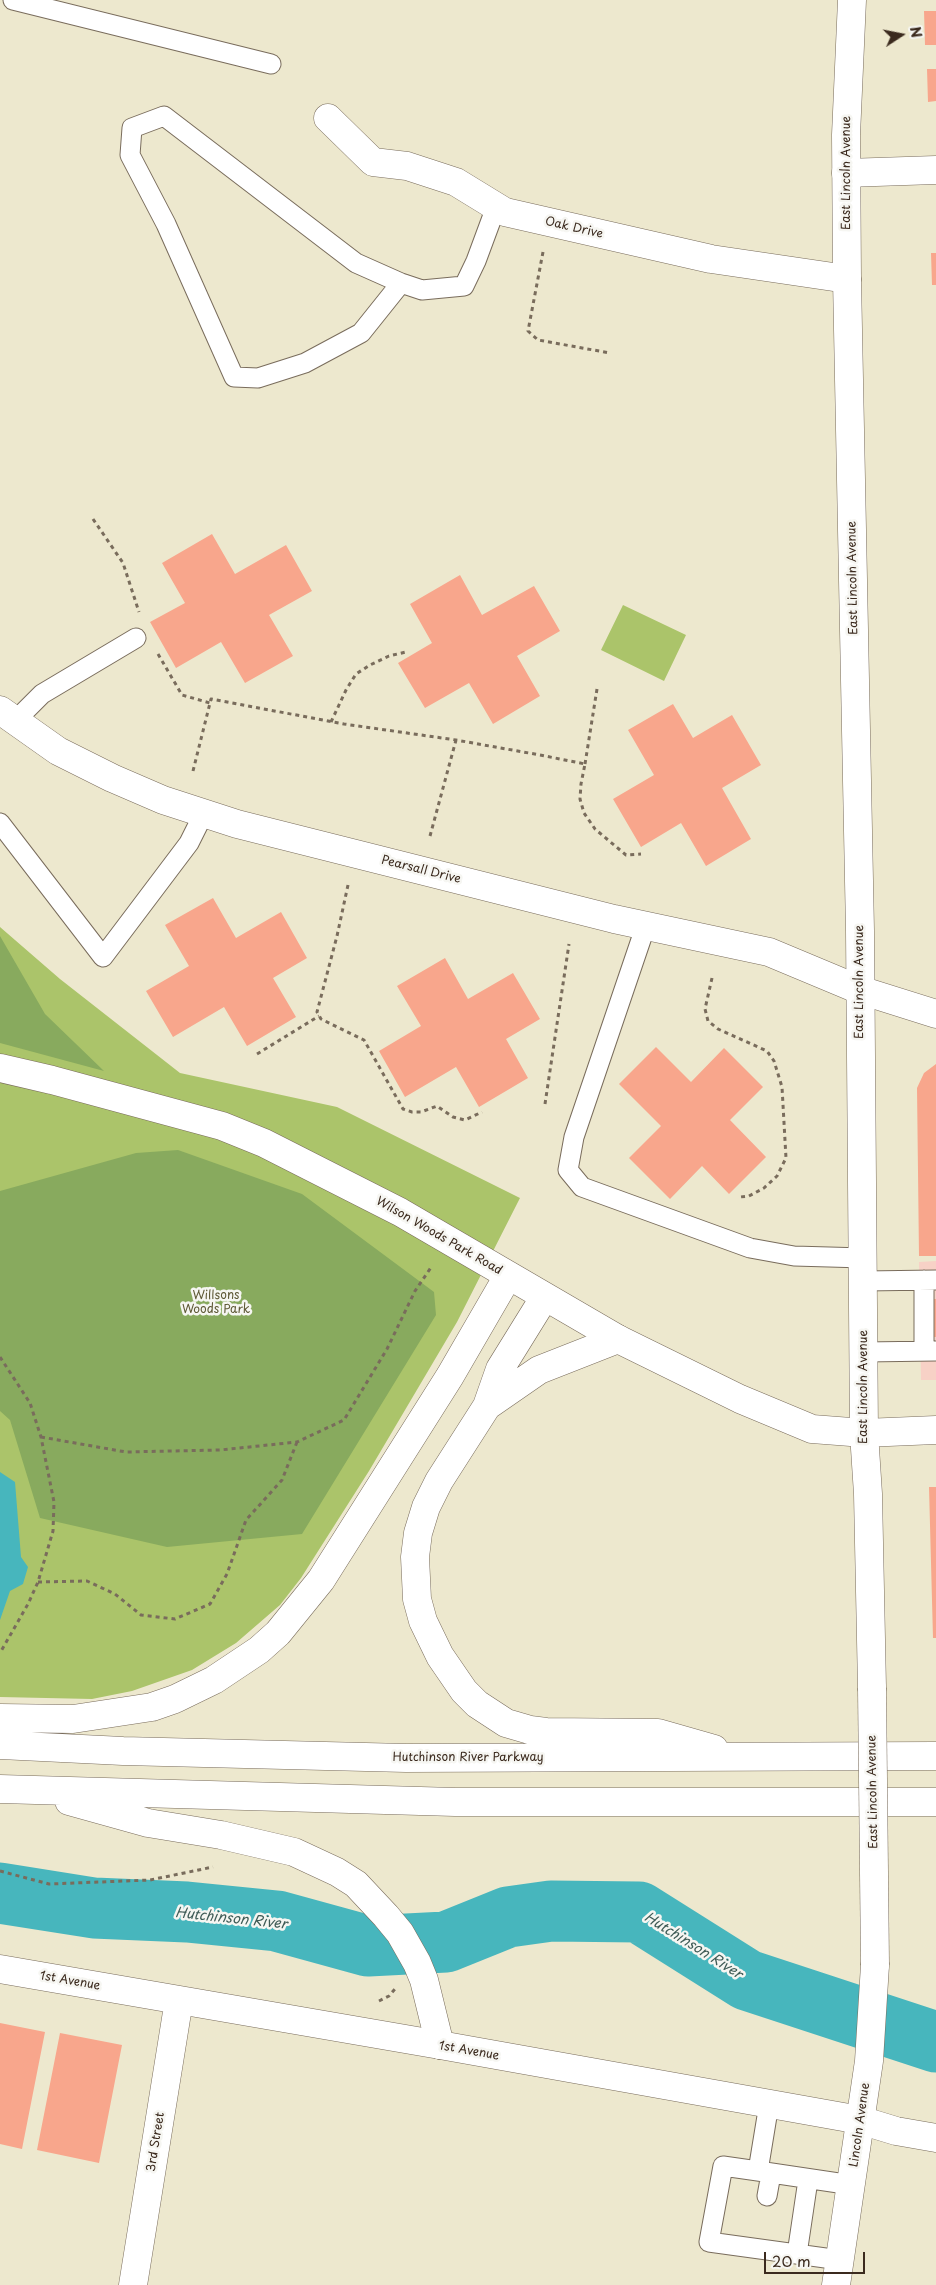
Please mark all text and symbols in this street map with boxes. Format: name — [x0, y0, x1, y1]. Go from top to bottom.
north arrow — [876, 10, 926, 60]
text: N — [905, 25, 928, 39]
street label: East Lincoln Avenue — [840, 116, 854, 230]
street label: Oak Drive — [544, 214, 604, 242]
street label: East Lincoln Avenue — [845, 521, 861, 635]
street label: Pearsall Drive — [380, 853, 462, 887]
street label: East Lincoln Avenue — [853, 925, 867, 1039]
street label: Wilson Woods Park Road — [373, 1194, 505, 1278]
park label: Willsons Woods Park — [182, 1289, 250, 1317]
street label: East Lincoln Avenue — [857, 1330, 871, 1444]
street label: East Lincoln Avenue — [865, 1735, 881, 1849]
street label: Hutchinson River Parkway — [392, 1751, 544, 1765]
water label: Hutchinson River — [174, 1905, 288, 1933]
water label: Hutchinson River — [641, 1909, 745, 1983]
street label: 1st Avenue — [39, 1969, 101, 1993]
street label: 1st Avenue — [438, 2039, 500, 2063]
street label: Lincoln Avenue — [847, 2082, 873, 2168]
street label: 3rd Street — [144, 2111, 168, 2173]
scale bar — [766, 2242, 867, 2274]
text: 20 m — [772, 2249, 811, 2272]

